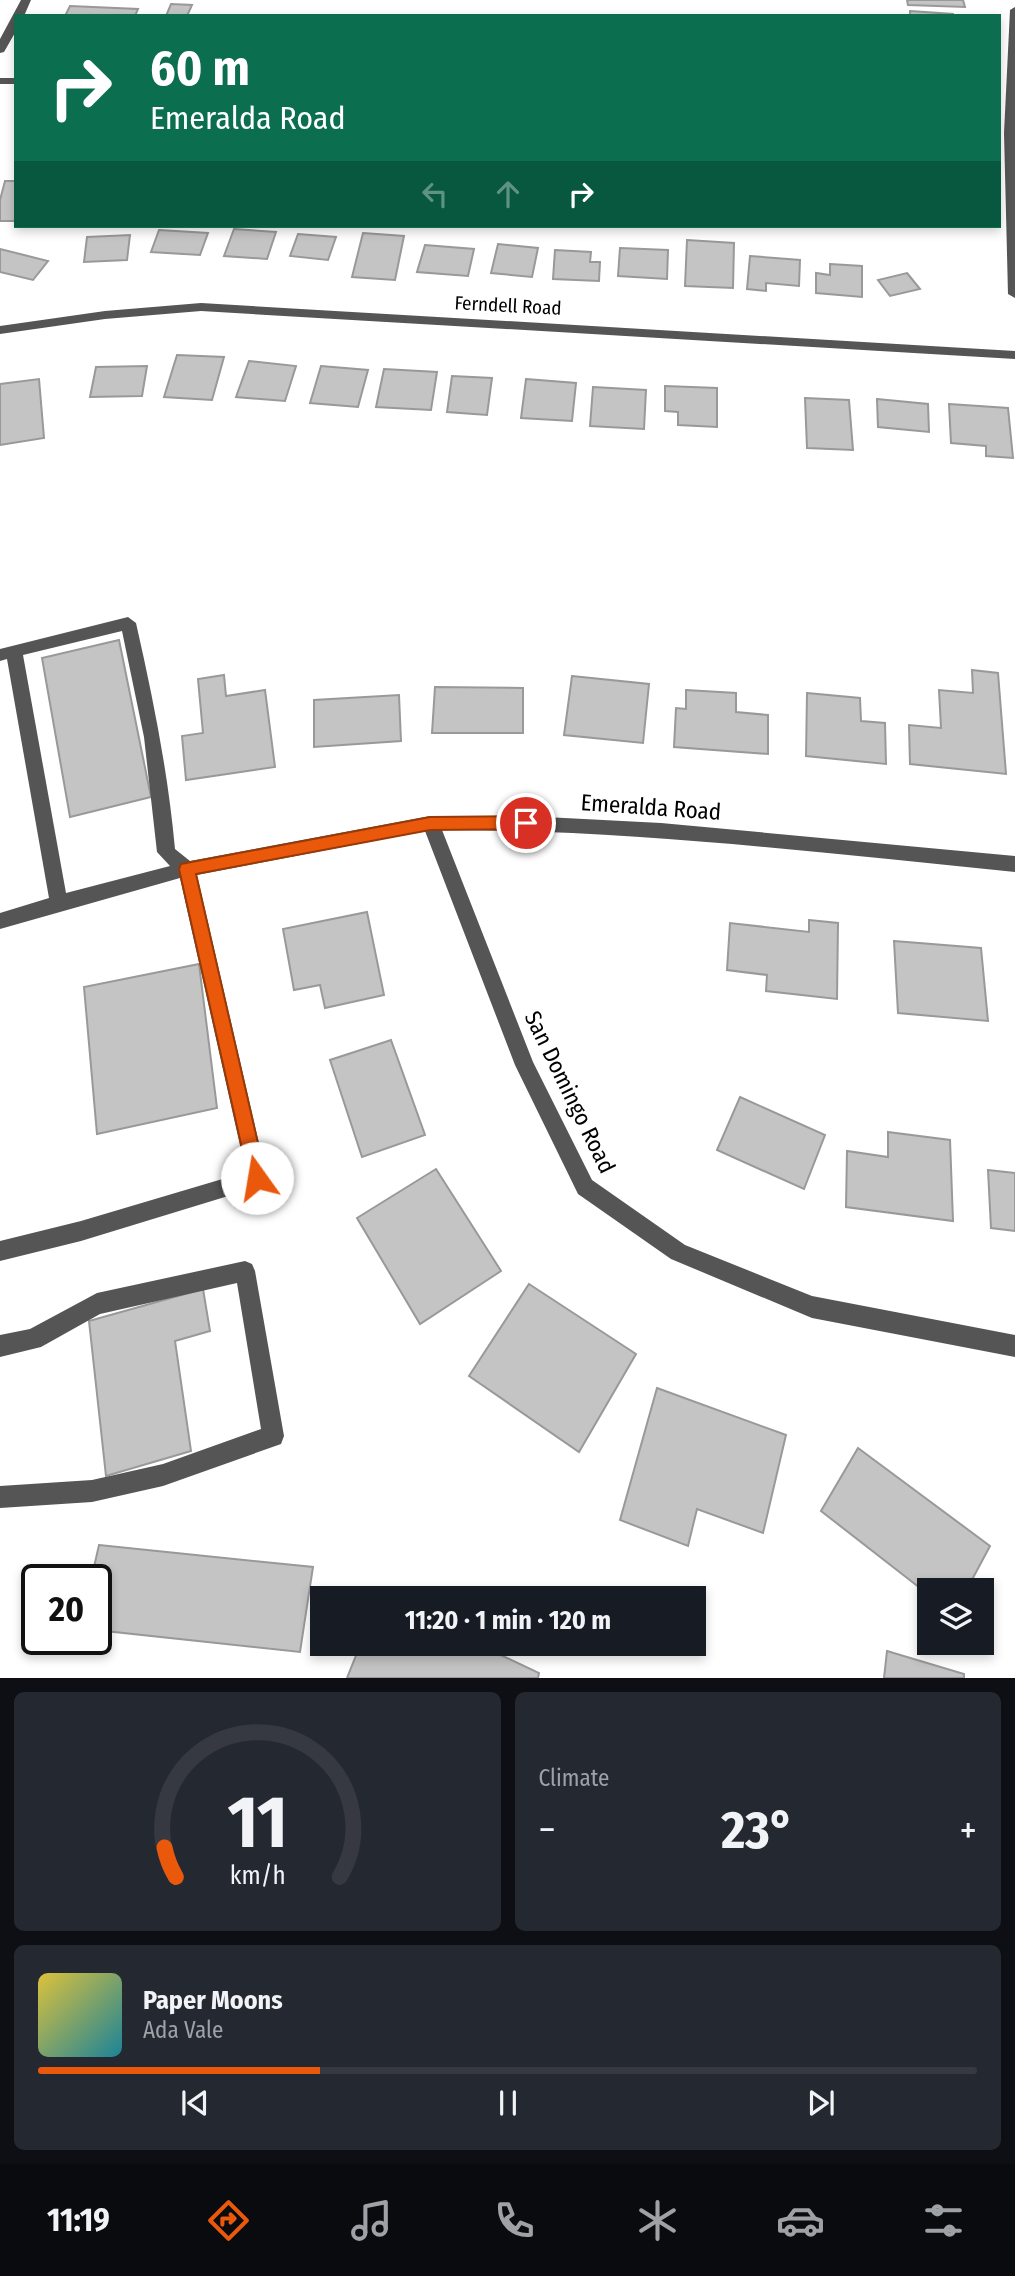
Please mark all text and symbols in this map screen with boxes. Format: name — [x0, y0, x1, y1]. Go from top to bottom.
text: 60 m — [150, 39, 250, 98]
icon: right — [35, 42, 126, 133]
text: Emeralda Road — [150, 99, 346, 137]
icon: left — [416, 175, 454, 213]
icon: ahead — [489, 175, 527, 213]
icon: right — [562, 175, 600, 213]
street label: Ferndell Road — [454, 291, 562, 320]
street label: Emeralda Road — [580, 788, 722, 826]
pin — [496, 793, 556, 853]
icon: arrive — [507, 804, 545, 842]
street label: San Domingo Road — [519, 1006, 621, 1178]
position arrow — [220, 1141, 294, 1215]
speed limit sign: 20 — [21, 1564, 112, 1655]
map controls — [917, 1578, 994, 1655]
button: layers — [917, 1578, 994, 1655]
text: 11:20 · 1 min · 120 m — [405, 1605, 611, 1636]
text: Climate — [539, 1764, 609, 1792]
text: 11 — [227, 1780, 287, 1867]
text: 23° — [721, 1799, 794, 1862]
text: − — [539, 1807, 556, 1853]
text: + — [960, 1807, 977, 1853]
text: km/h — [229, 1861, 285, 1891]
text: Paper Moons — [143, 1985, 283, 2016]
text: Ada Vale — [143, 2016, 223, 2044]
icon: previous — [176, 2084, 214, 2122]
icon: pause — [489, 2084, 527, 2122]
icon: next — [802, 2084, 840, 2122]
icon: directions — [204, 2196, 253, 2245]
icon: music — [347, 2196, 396, 2245]
icon: phone — [490, 2196, 539, 2245]
icon: climate — [633, 2196, 682, 2245]
icon: car — [776, 2196, 825, 2245]
icon: filters — [919, 2196, 968, 2245]
text: 11:19 — [47, 2201, 110, 2239]

